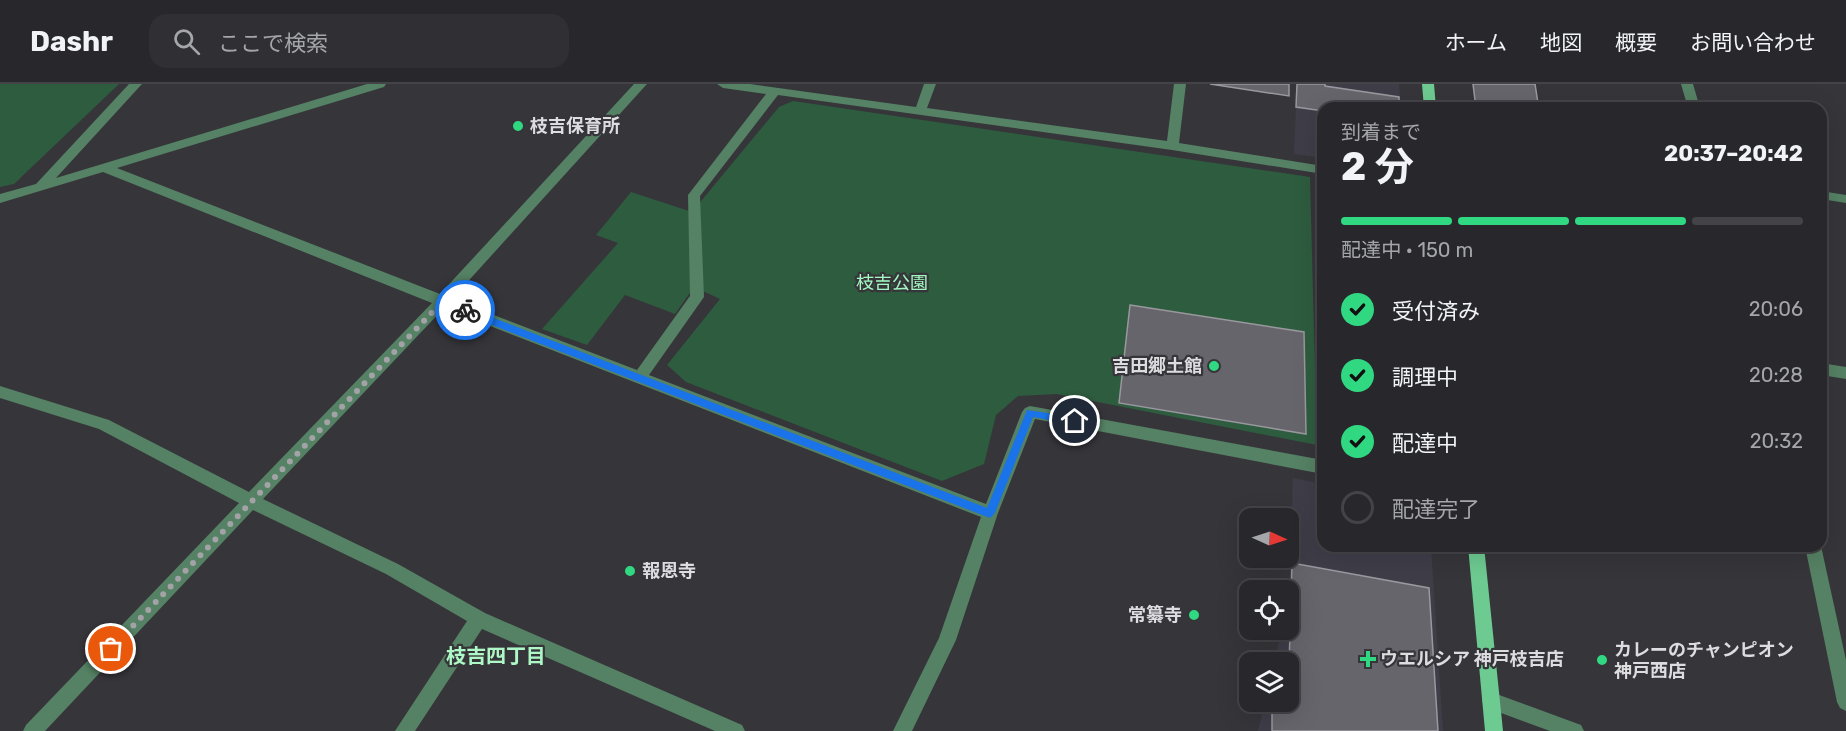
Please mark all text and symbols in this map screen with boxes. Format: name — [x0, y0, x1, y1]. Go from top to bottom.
search box — [149, 14, 569, 68]
text: Dashr — [30, 25, 113, 58]
icon: search — [170, 25, 203, 58]
text: ここで検索 — [218, 30, 328, 57]
text: ホーム — [1445, 30, 1507, 55]
text: 地図 — [1540, 30, 1582, 55]
text: 概要 — [1615, 30, 1657, 55]
text: お問い合わせ — [1690, 30, 1816, 55]
place label: 枝吉保育所 — [530, 115, 620, 137]
marker: 枝吉保育所 — [511, 119, 525, 133]
text: 到着まで — [1341, 120, 1421, 144]
text: 20:37–20:42 — [1664, 140, 1803, 167]
text: 2 分 — [1341, 144, 1414, 190]
text: 配達中 · 150 m — [1341, 238, 1473, 262]
park label: 枝吉公園 — [856, 272, 928, 294]
courier — [435, 280, 495, 340]
icon: check — [1341, 293, 1374, 326]
icon: bike — [449, 294, 482, 327]
text: 20:06 — [1749, 297, 1803, 321]
text: 受付済み — [1392, 298, 1480, 325]
place label: 吉田郷土館 — [1112, 355, 1202, 377]
marker: 吉田郷土館 — [1207, 359, 1221, 373]
icon: check — [1341, 359, 1374, 392]
text: 20:28 — [1749, 363, 1803, 387]
text: 調理中 — [1392, 364, 1458, 391]
pin — [1049, 395, 1100, 446]
icon: home — [1058, 404, 1091, 437]
icon: check — [1341, 425, 1374, 458]
text: 20:32 — [1750, 429, 1803, 453]
text: 配達中 — [1392, 430, 1458, 457]
text: 配達完了 — [1392, 496, 1480, 523]
north arrow — [1239, 508, 1299, 568]
map controls — [1239, 508, 1299, 712]
place label: 報恩寺 — [642, 560, 696, 582]
marker: 報恩寺 — [623, 564, 637, 578]
button: locate — [1239, 580, 1299, 640]
place label: 常纂寺 — [1128, 604, 1182, 626]
marker: 常纂寺 — [1187, 608, 1201, 622]
pin — [85, 623, 136, 674]
icon: bag — [94, 632, 127, 665]
place label: カレーのチャンピオン 神戸西店 — [1614, 639, 1794, 682]
district label: 枝吉四丁目 — [446, 644, 546, 668]
place label: ウエルシア 神戸枝吉店 — [1380, 648, 1564, 670]
button: layers — [1239, 652, 1299, 712]
marker: ウエルシア 神戸枝吉店 — [1361, 652, 1375, 666]
marker: カレーのチャンピオン 神戸西店 — [1595, 653, 1609, 667]

